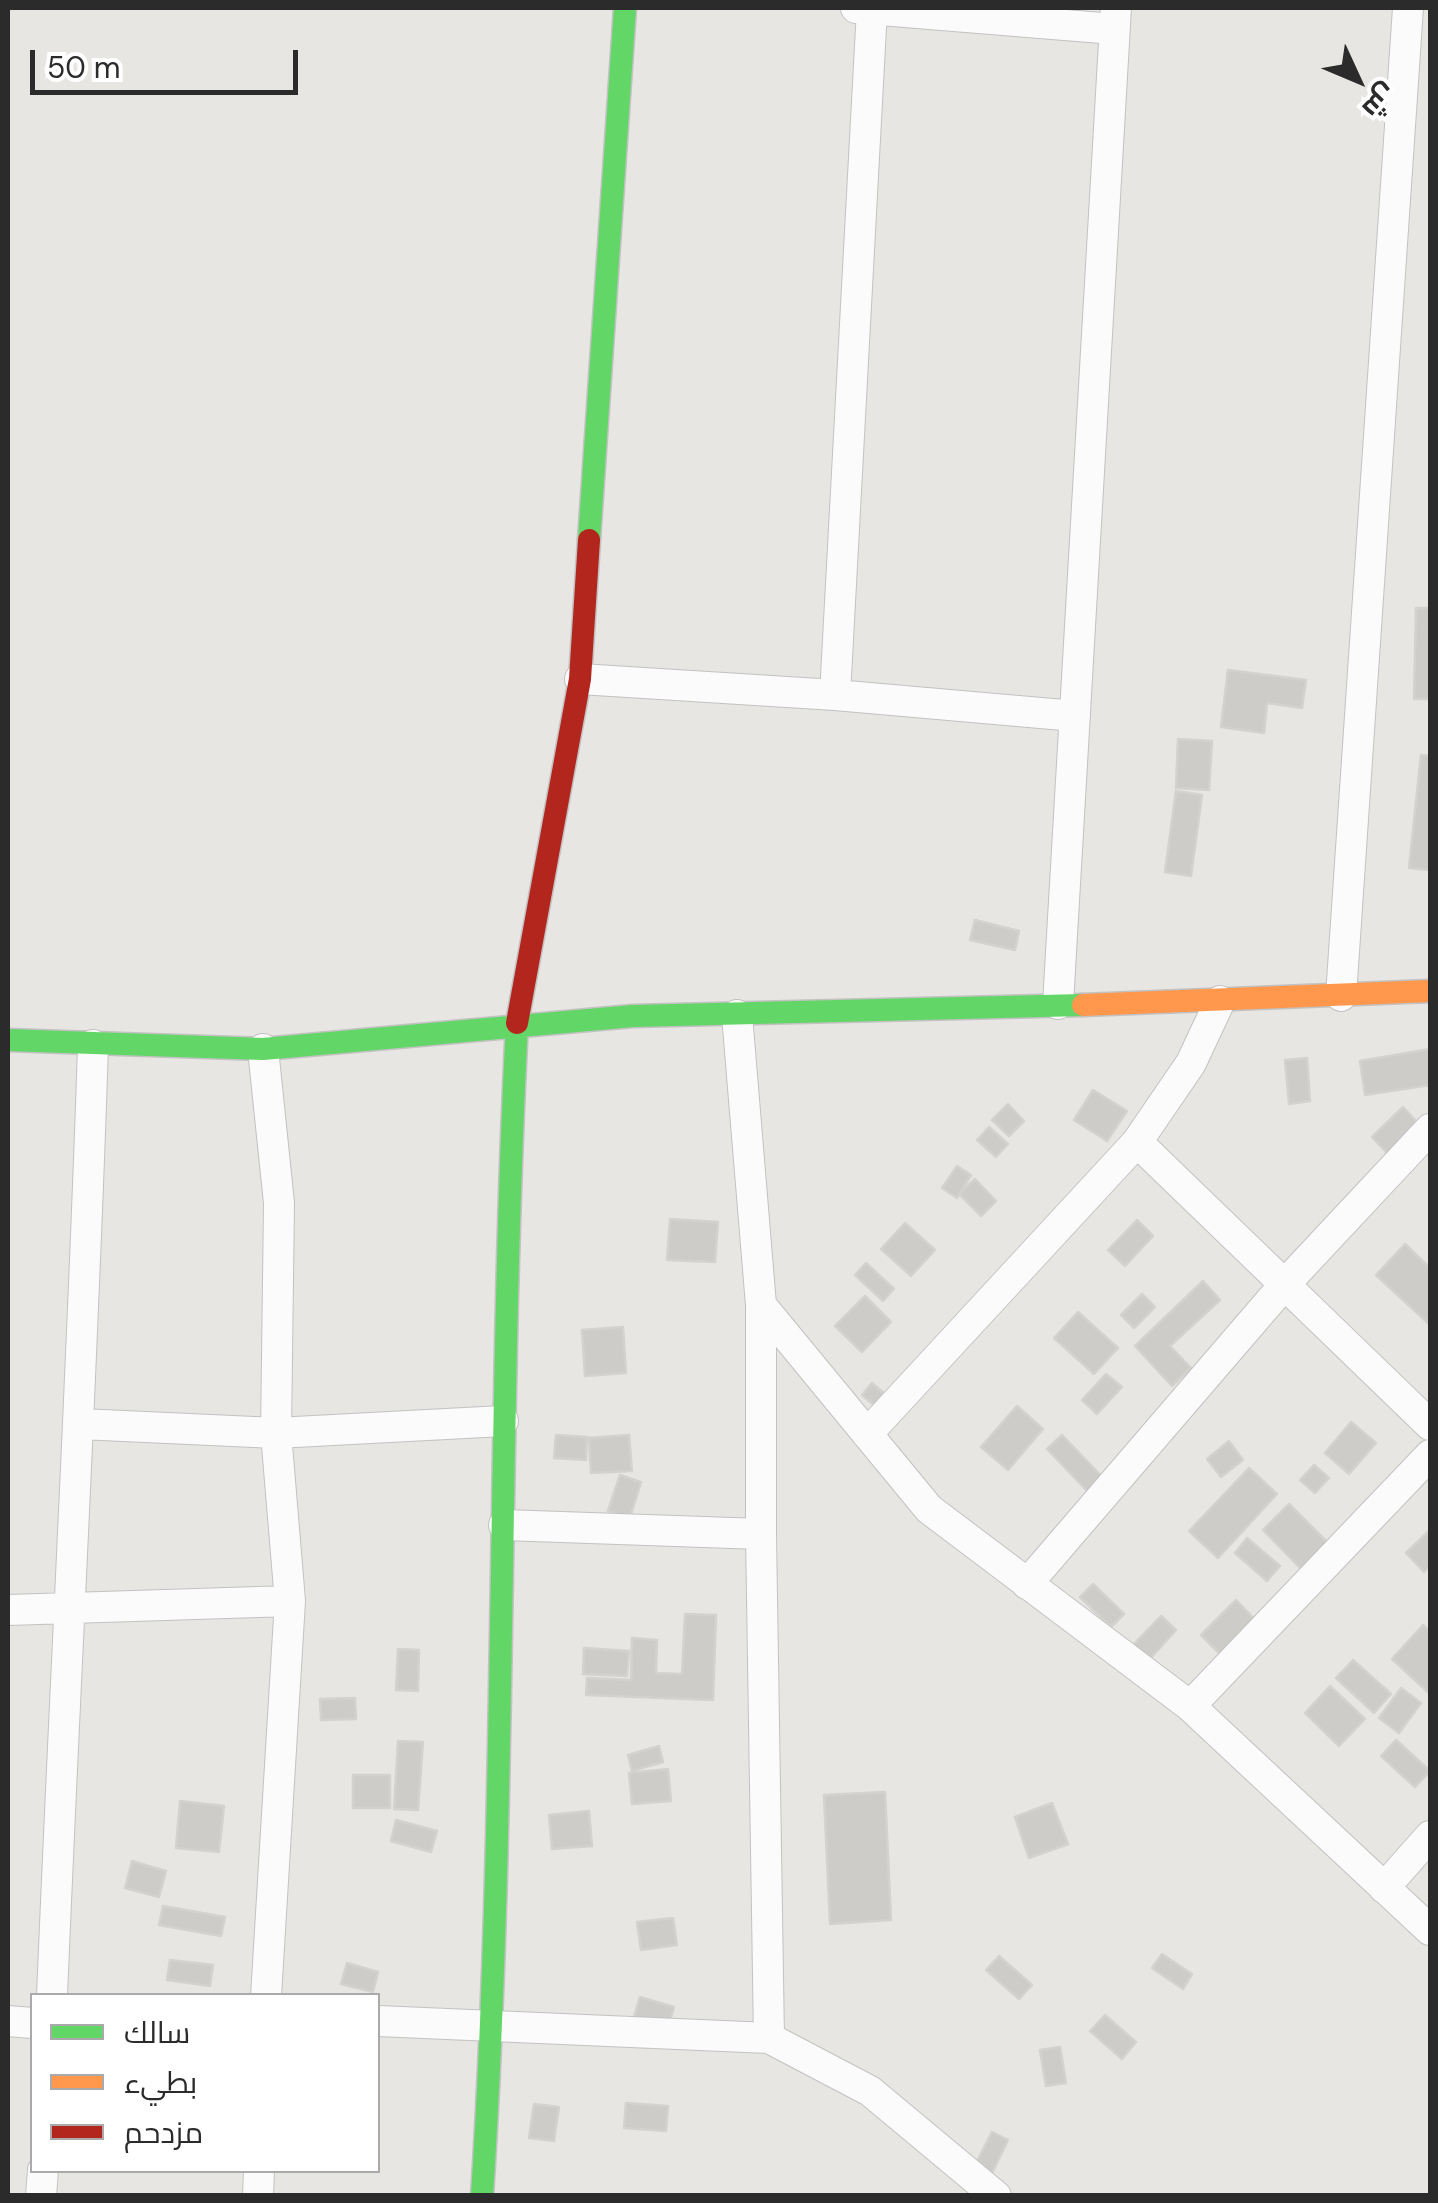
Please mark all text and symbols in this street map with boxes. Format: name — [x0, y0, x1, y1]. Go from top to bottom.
scale bar — [35, 30, 302, 92]
north arrow — [1308, 30, 1408, 130]
text: 50 m — [47, 48, 121, 87]
text: ش — [1354, 75, 1406, 127]
legend — [30, 1993, 380, 2173]
text: سالك — [124, 2013, 190, 2052]
text: بطيء — [124, 2063, 197, 2102]
text: مزدحم — [124, 2113, 203, 2152]

